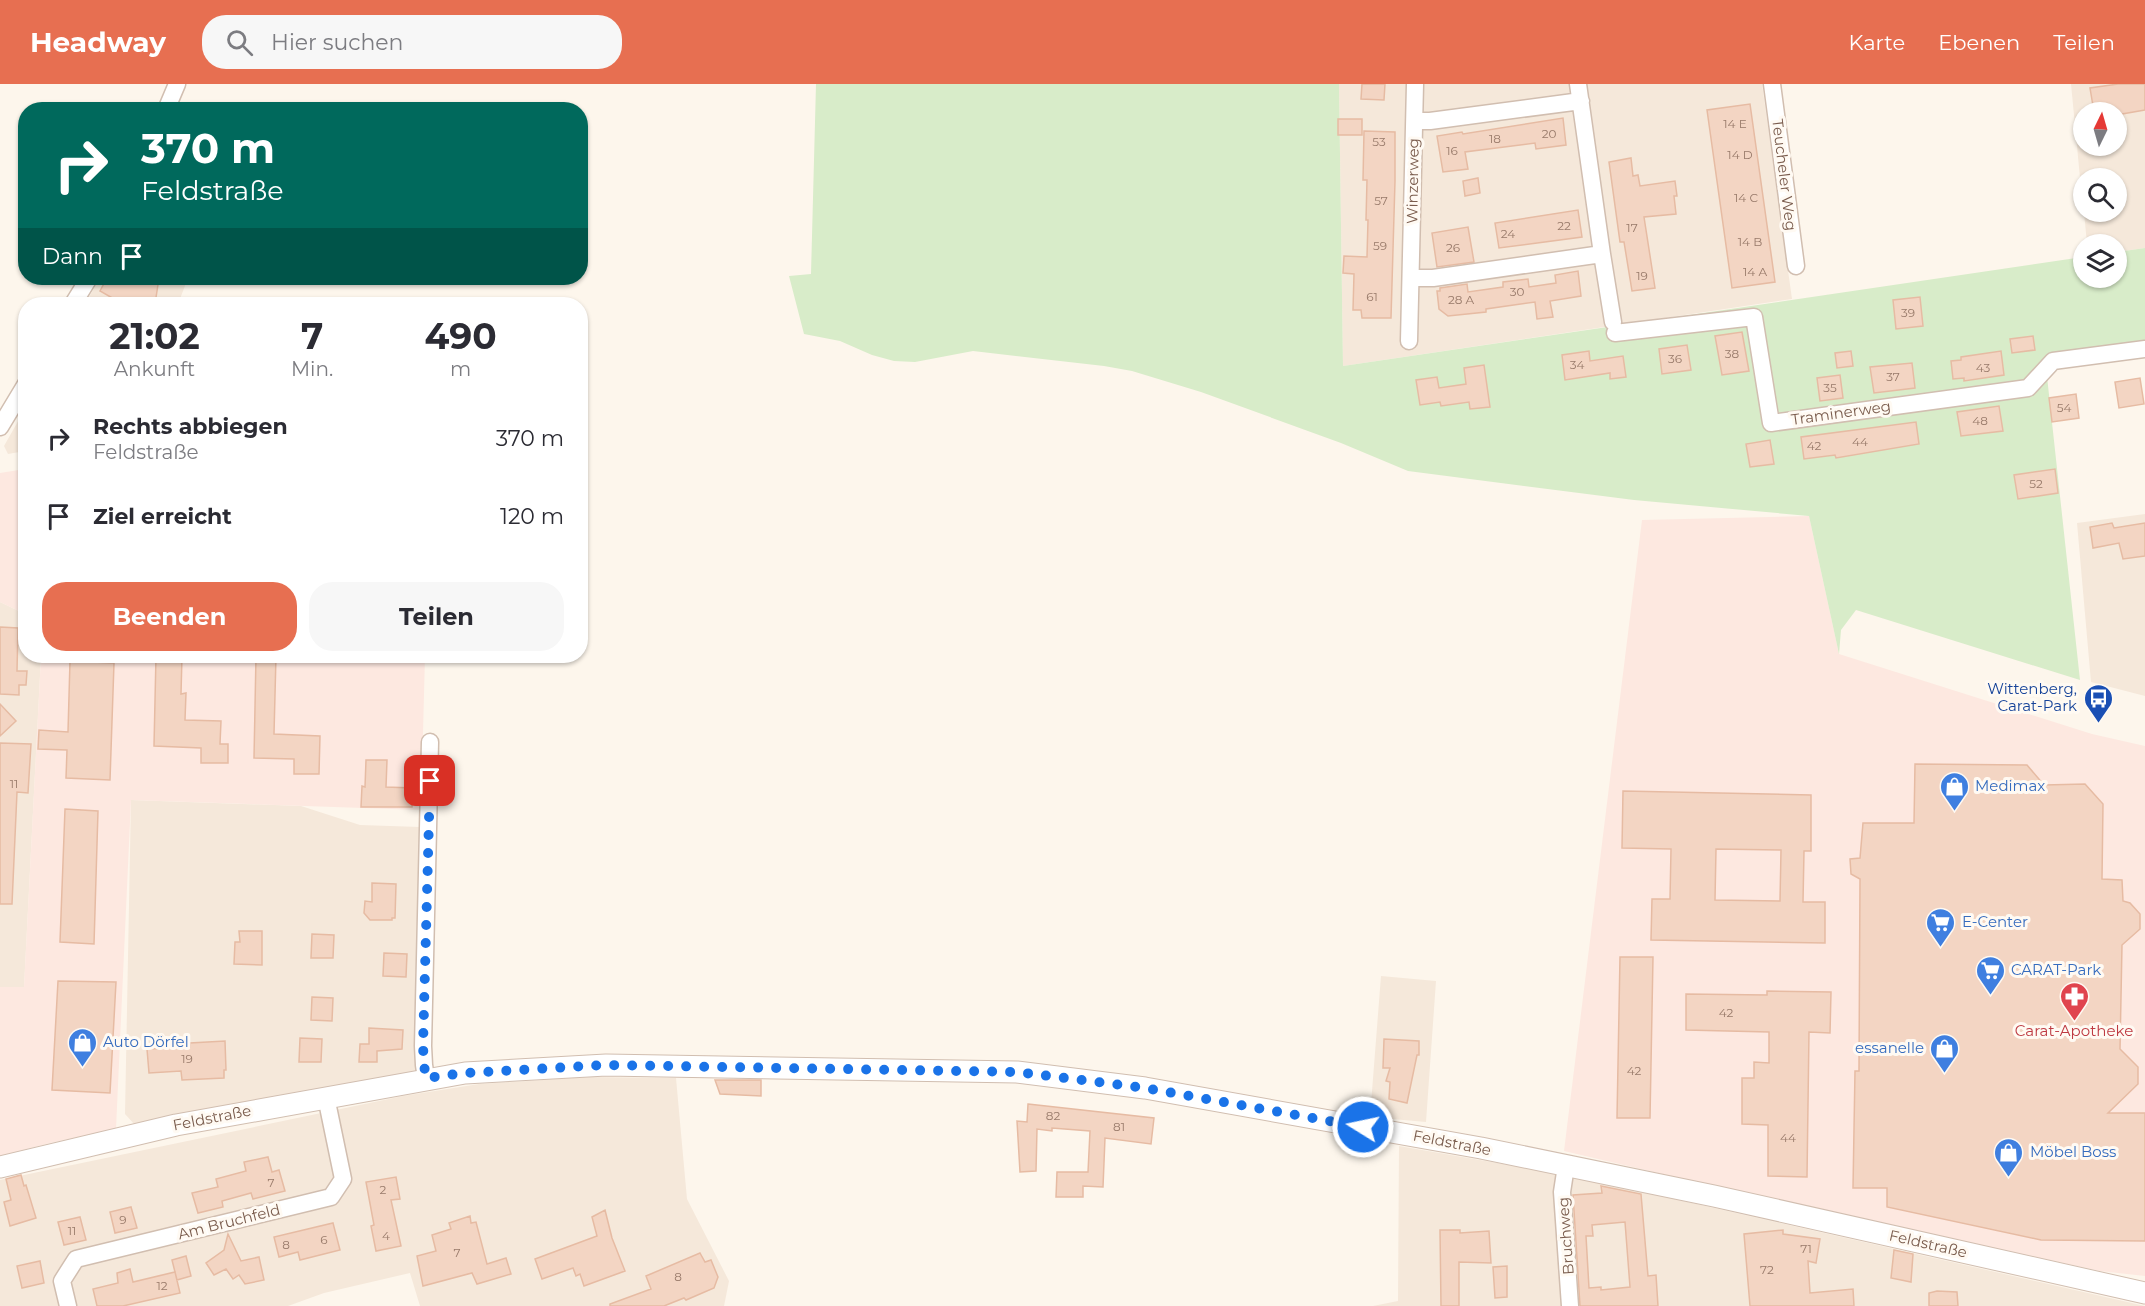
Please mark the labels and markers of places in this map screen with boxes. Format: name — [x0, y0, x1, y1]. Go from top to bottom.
place label: Wittenberg, Carat-Park — [1987, 679, 2077, 715]
bus stop icon: Wittenberg, Carat-Park — [2082, 682, 2114, 724]
pin — [404, 755, 455, 806]
shop icon: Medimax — [1938, 770, 1970, 812]
place label: Medimax — [1975, 776, 2045, 795]
supermarket icon: E-Center — [1925, 906, 1957, 948]
place label: E-Center — [1962, 912, 2028, 931]
supermarket icon: CARAT-Park — [1974, 954, 2006, 996]
place label: CARAT-Park — [2011, 960, 2101, 979]
pharmacy icon: Carat-Apotheke — [2058, 980, 2090, 1022]
place label: Carat-Apotheke — [2015, 1021, 2133, 1040]
shop icon: Auto Dörfel — [66, 1026, 98, 1068]
place label: Auto Dörfel — [103, 1032, 189, 1051]
shop icon: essanelle — [1929, 1032, 1961, 1074]
place label: essanelle — [1855, 1038, 1924, 1057]
shop icon: Möbel Boss — [1993, 1136, 2025, 1178]
place label: Möbel Boss — [2030, 1142, 2116, 1161]

